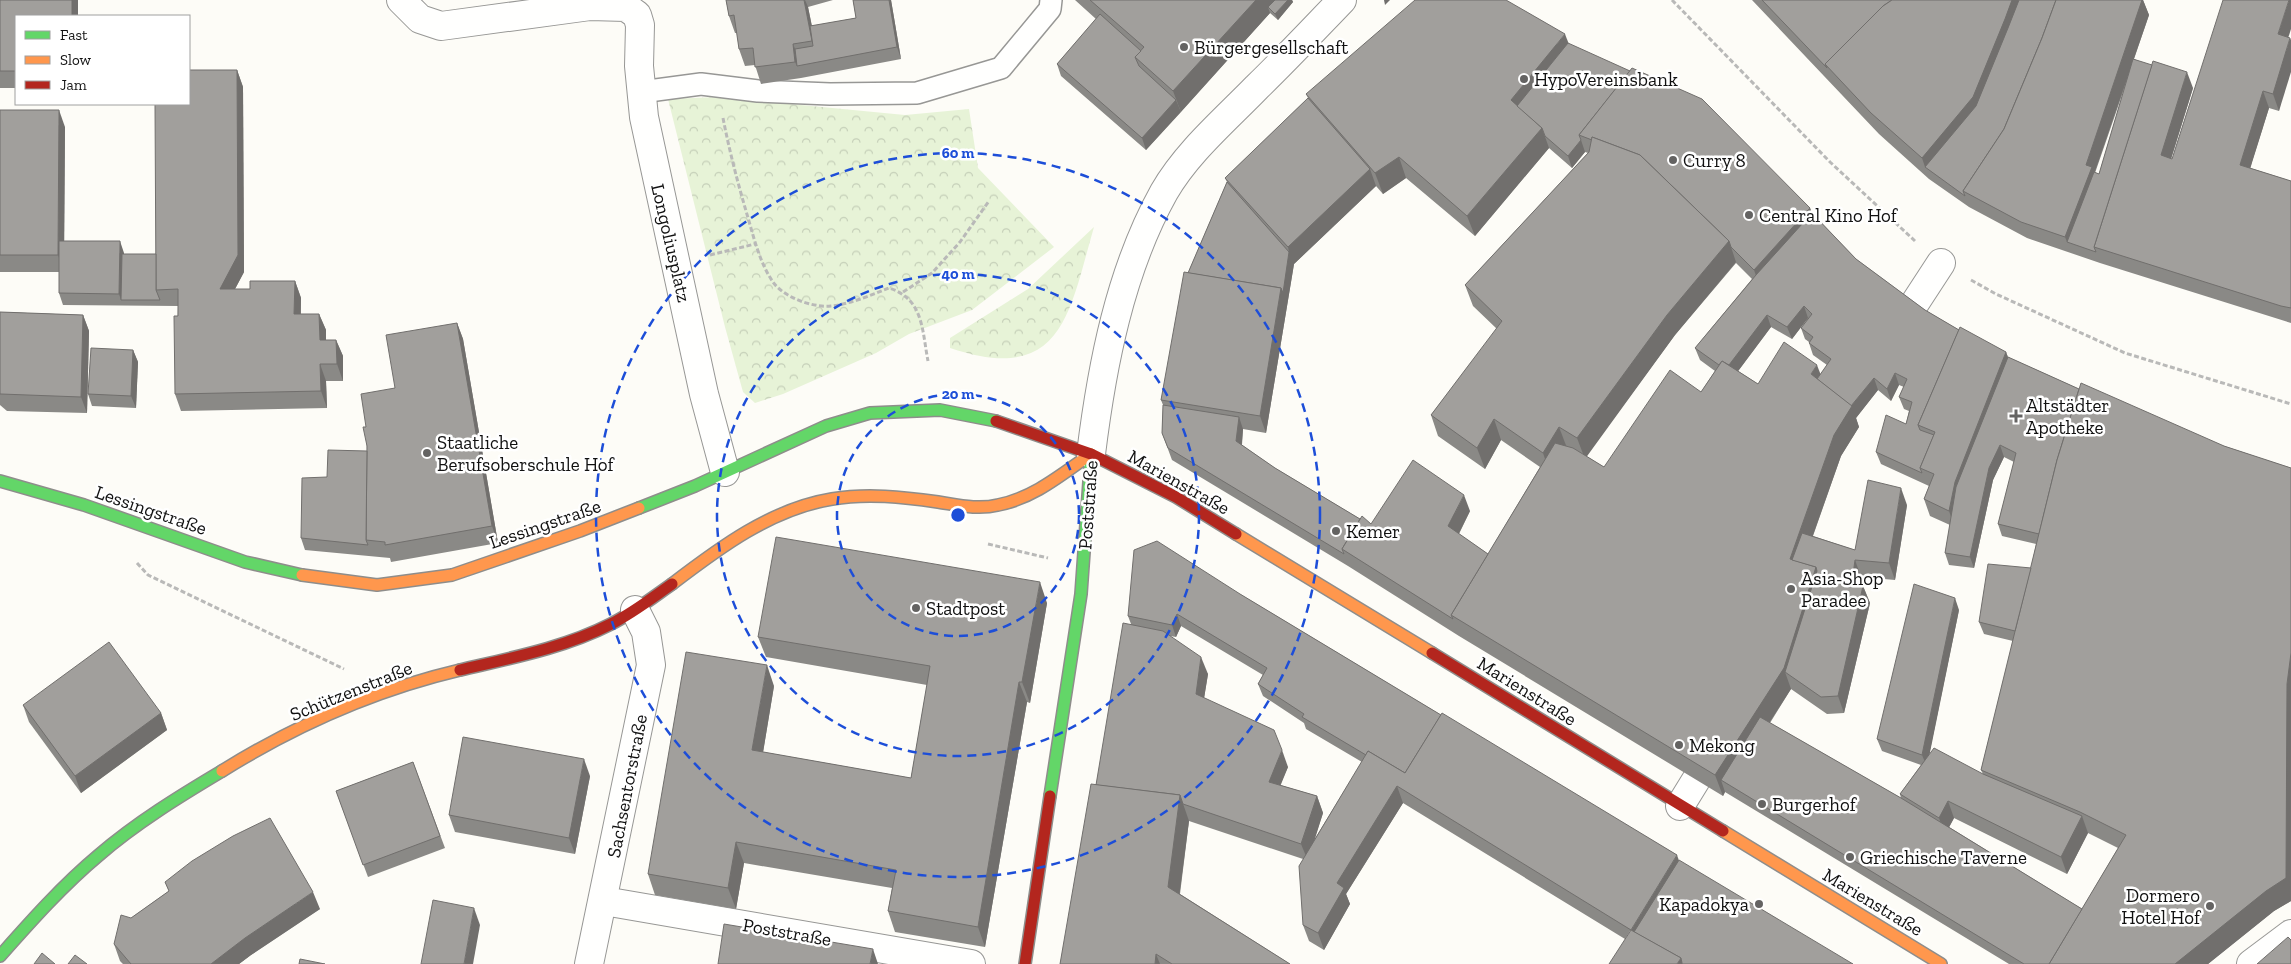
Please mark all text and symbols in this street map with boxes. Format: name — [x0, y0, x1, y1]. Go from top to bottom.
legend — [15, 15, 190, 105]
text: Fast — [60, 26, 88, 44]
place label: Bürgergesellschaft — [1194, 36, 1348, 59]
marker: Bürgergesellschaft — [1178, 41, 1190, 53]
text: Slow — [60, 51, 92, 69]
place label: HypoVereinsbank — [1534, 68, 1678, 91]
marker: HypoVereinsbank — [1518, 73, 1530, 85]
text: Jam — [60, 76, 87, 94]
text: 60 m — [942, 144, 974, 162]
place label: Curry 8 — [1683, 149, 1746, 172]
marker: Curry 8 — [1667, 154, 1679, 166]
street label: Longoliusplatz — [646, 181, 696, 305]
place label: Central Kino Hof — [1759, 204, 1899, 227]
marker: Central Kino Hof — [1743, 209, 1755, 221]
text: 40 m — [941, 265, 975, 283]
text: 20 m — [942, 385, 974, 403]
place label: Altstädter Apotheke — [2026, 394, 2109, 439]
marker: Altstädter Apotheke — [2010, 410, 2022, 422]
place label: Staatliche Berufsoberschule Hof — [437, 431, 616, 476]
street label: Marienstraße — [1124, 445, 1234, 519]
marker: Staatliche Berufsoberschule Hof — [421, 447, 433, 459]
street label: Poststraße — [1073, 460, 1103, 550]
street label: Lessingstraße — [92, 480, 210, 540]
street label: Lessingstraße — [486, 494, 604, 554]
centre of rings — [949, 506, 967, 524]
place label: Kemer — [1346, 520, 1400, 543]
marker: Kemer — [1330, 525, 1342, 537]
place label: Asia-Shop Paradee — [1801, 567, 1883, 612]
marker: Asia-Shop Paradee — [1785, 583, 1797, 595]
place label: Stadtpost — [926, 597, 1005, 620]
marker: Stadtpost — [910, 602, 922, 614]
street label: Marienstraße — [1473, 651, 1581, 731]
street label: Schützenstraße — [287, 656, 416, 726]
street label: Sachsentorstraße — [602, 712, 652, 860]
place label: Mekong — [1689, 734, 1755, 757]
marker: Mekong — [1673, 739, 1685, 751]
place label: Burgerhof — [1772, 793, 1858, 816]
marker: Burgerhof — [1756, 798, 1768, 810]
place label: Griechische Taverne — [1860, 846, 2027, 869]
marker: Griechische Taverne — [1844, 851, 1856, 863]
street label: Marienstraße — [1819, 863, 1927, 941]
place label: Dormero Hotel Hof — [2121, 884, 2202, 929]
place label: Kapadokya — [1659, 893, 1749, 916]
marker: Kapadokya — [1753, 898, 1765, 910]
marker: Dormero Hotel Hof — [2204, 900, 2216, 912]
street label: Poststraße — [741, 913, 833, 951]

